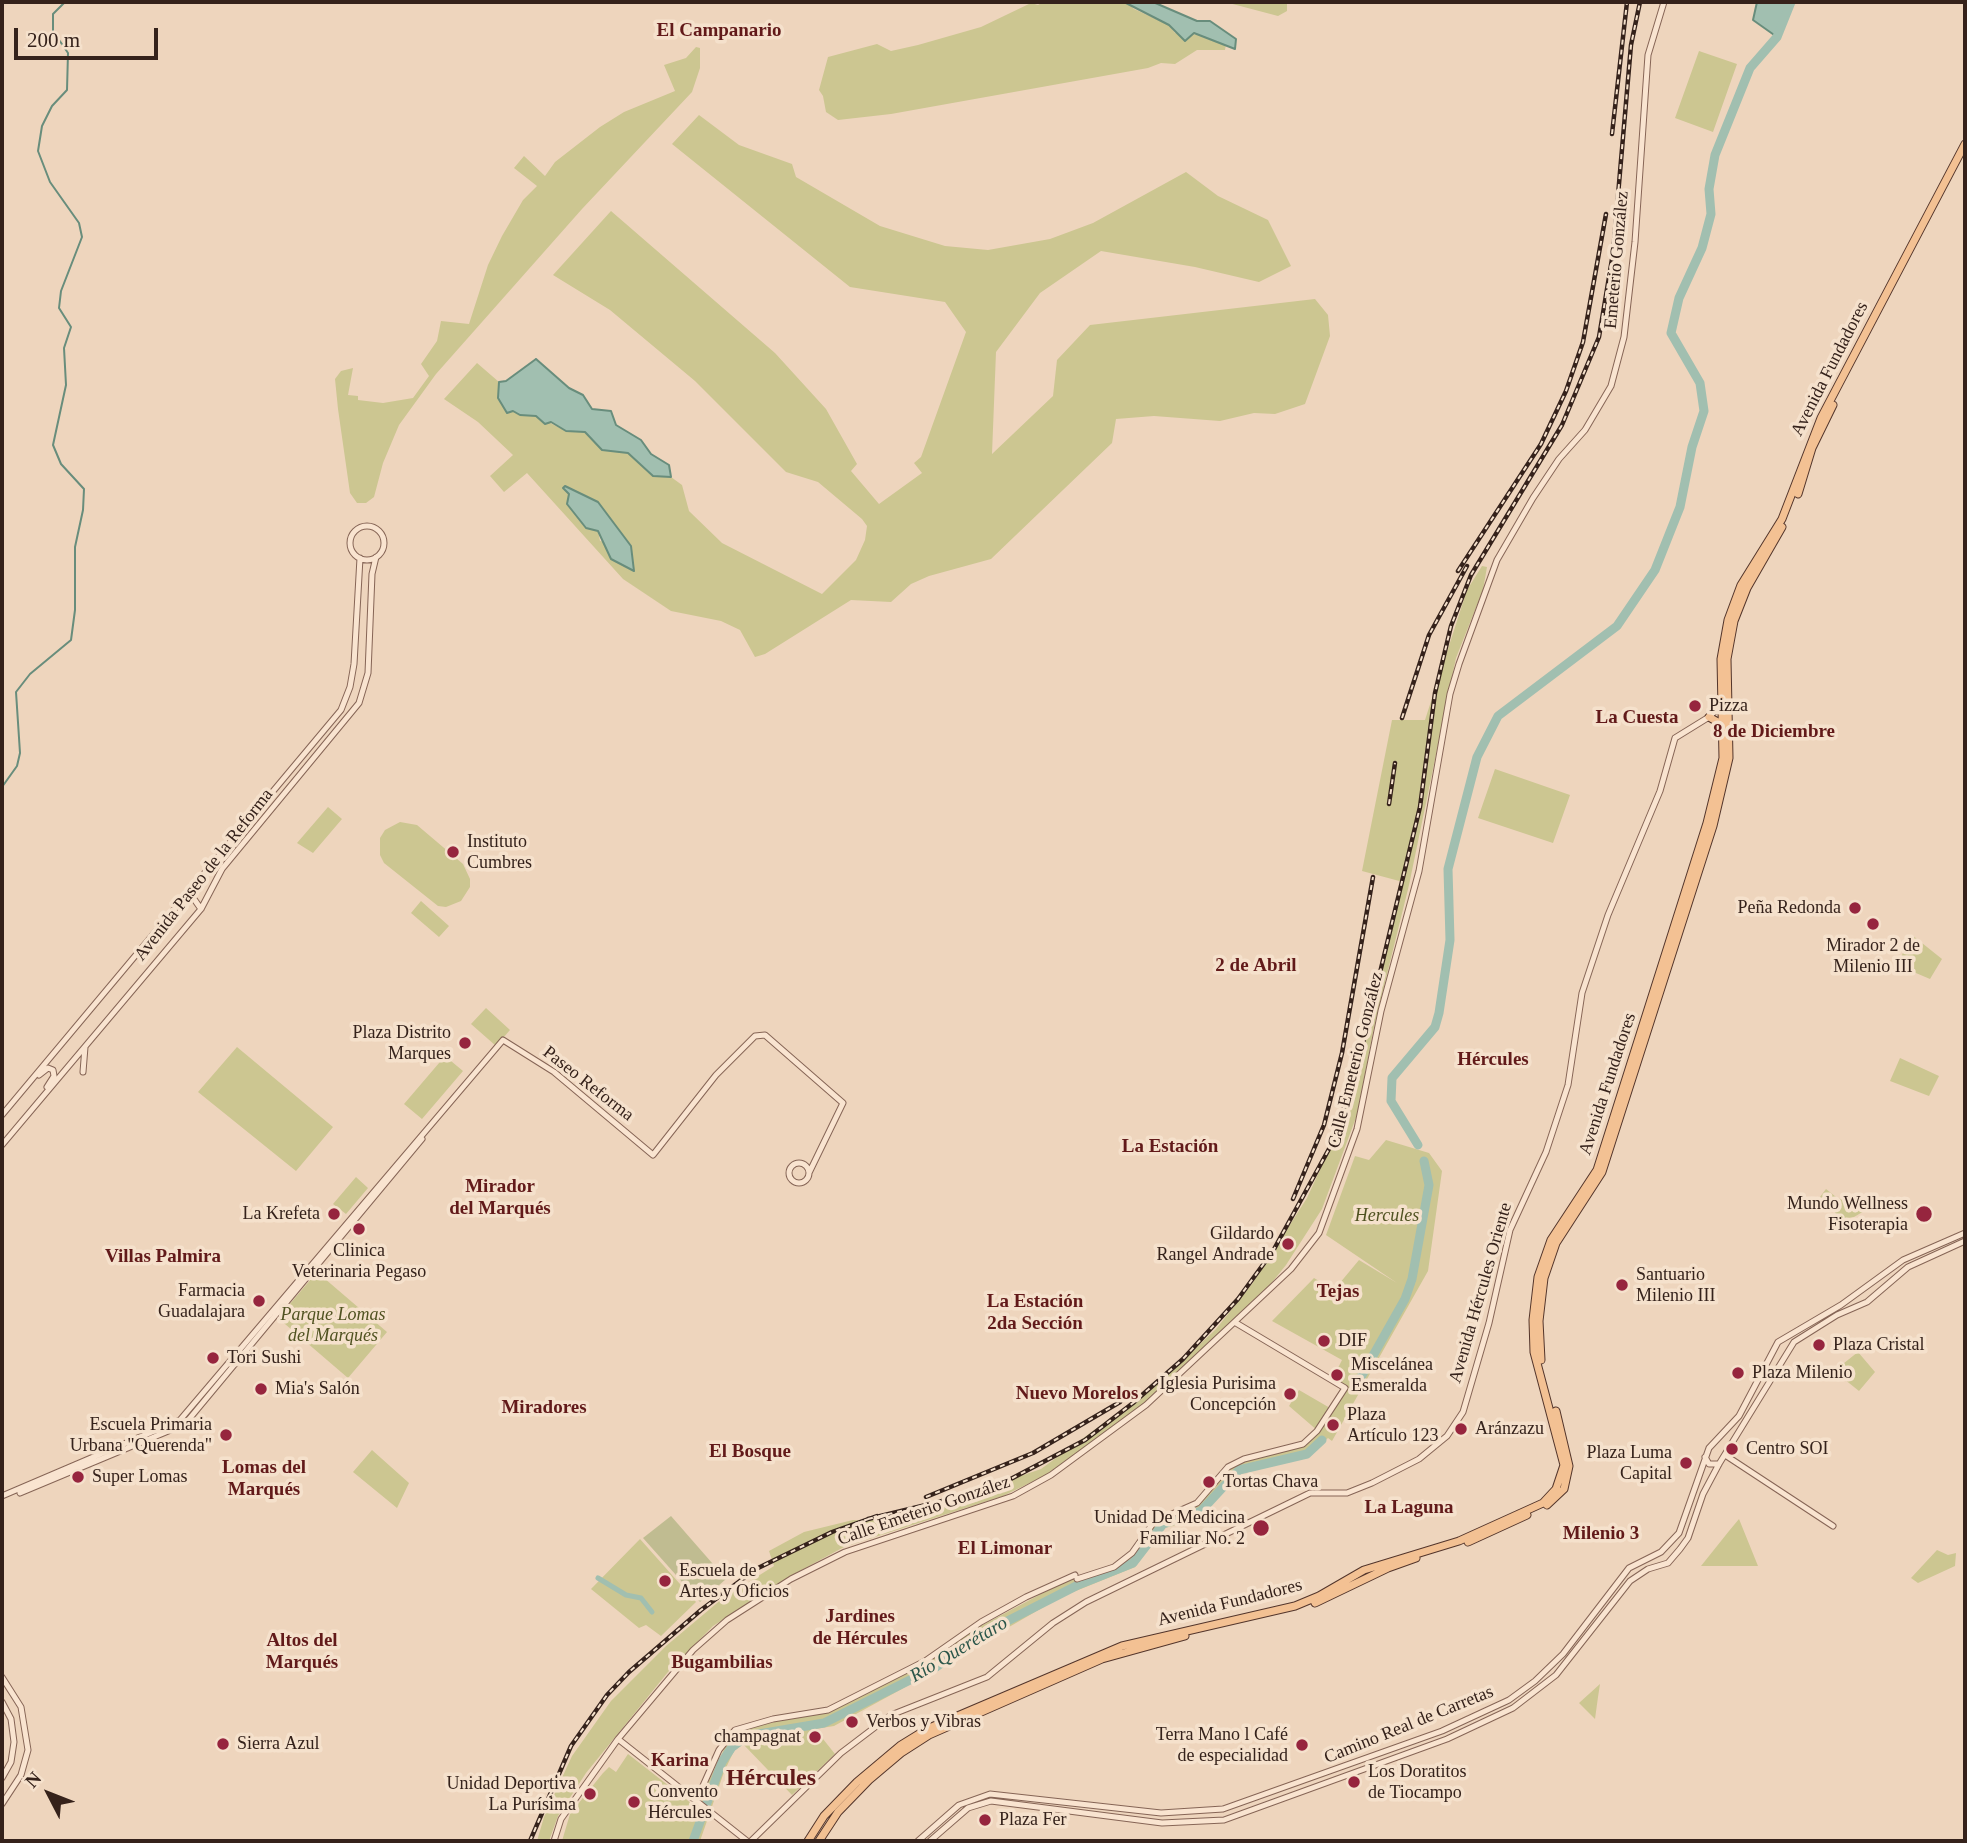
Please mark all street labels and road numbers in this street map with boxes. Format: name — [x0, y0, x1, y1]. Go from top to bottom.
street label: Emeterio González — [1600, 190, 1634, 330]
street label: Avenida Fundadores — [1787, 298, 1873, 440]
street label: Avenida Paseo de la Reforma — [130, 785, 278, 965]
street label: Calle Emeterio González — [1324, 970, 1388, 1150]
street label: Avenida Fundadores — [1575, 1010, 1641, 1158]
street label: Paseo Reforma — [538, 1042, 638, 1126]
street label: Avenida Hércules Oriente — [1445, 1200, 1517, 1386]
street label: Calle Emeterio González — [835, 1471, 1013, 1551]
street label: Avenida Fundadores — [1156, 1575, 1304, 1631]
street label: Camino Real de Carretas — [1321, 1681, 1497, 1769]

